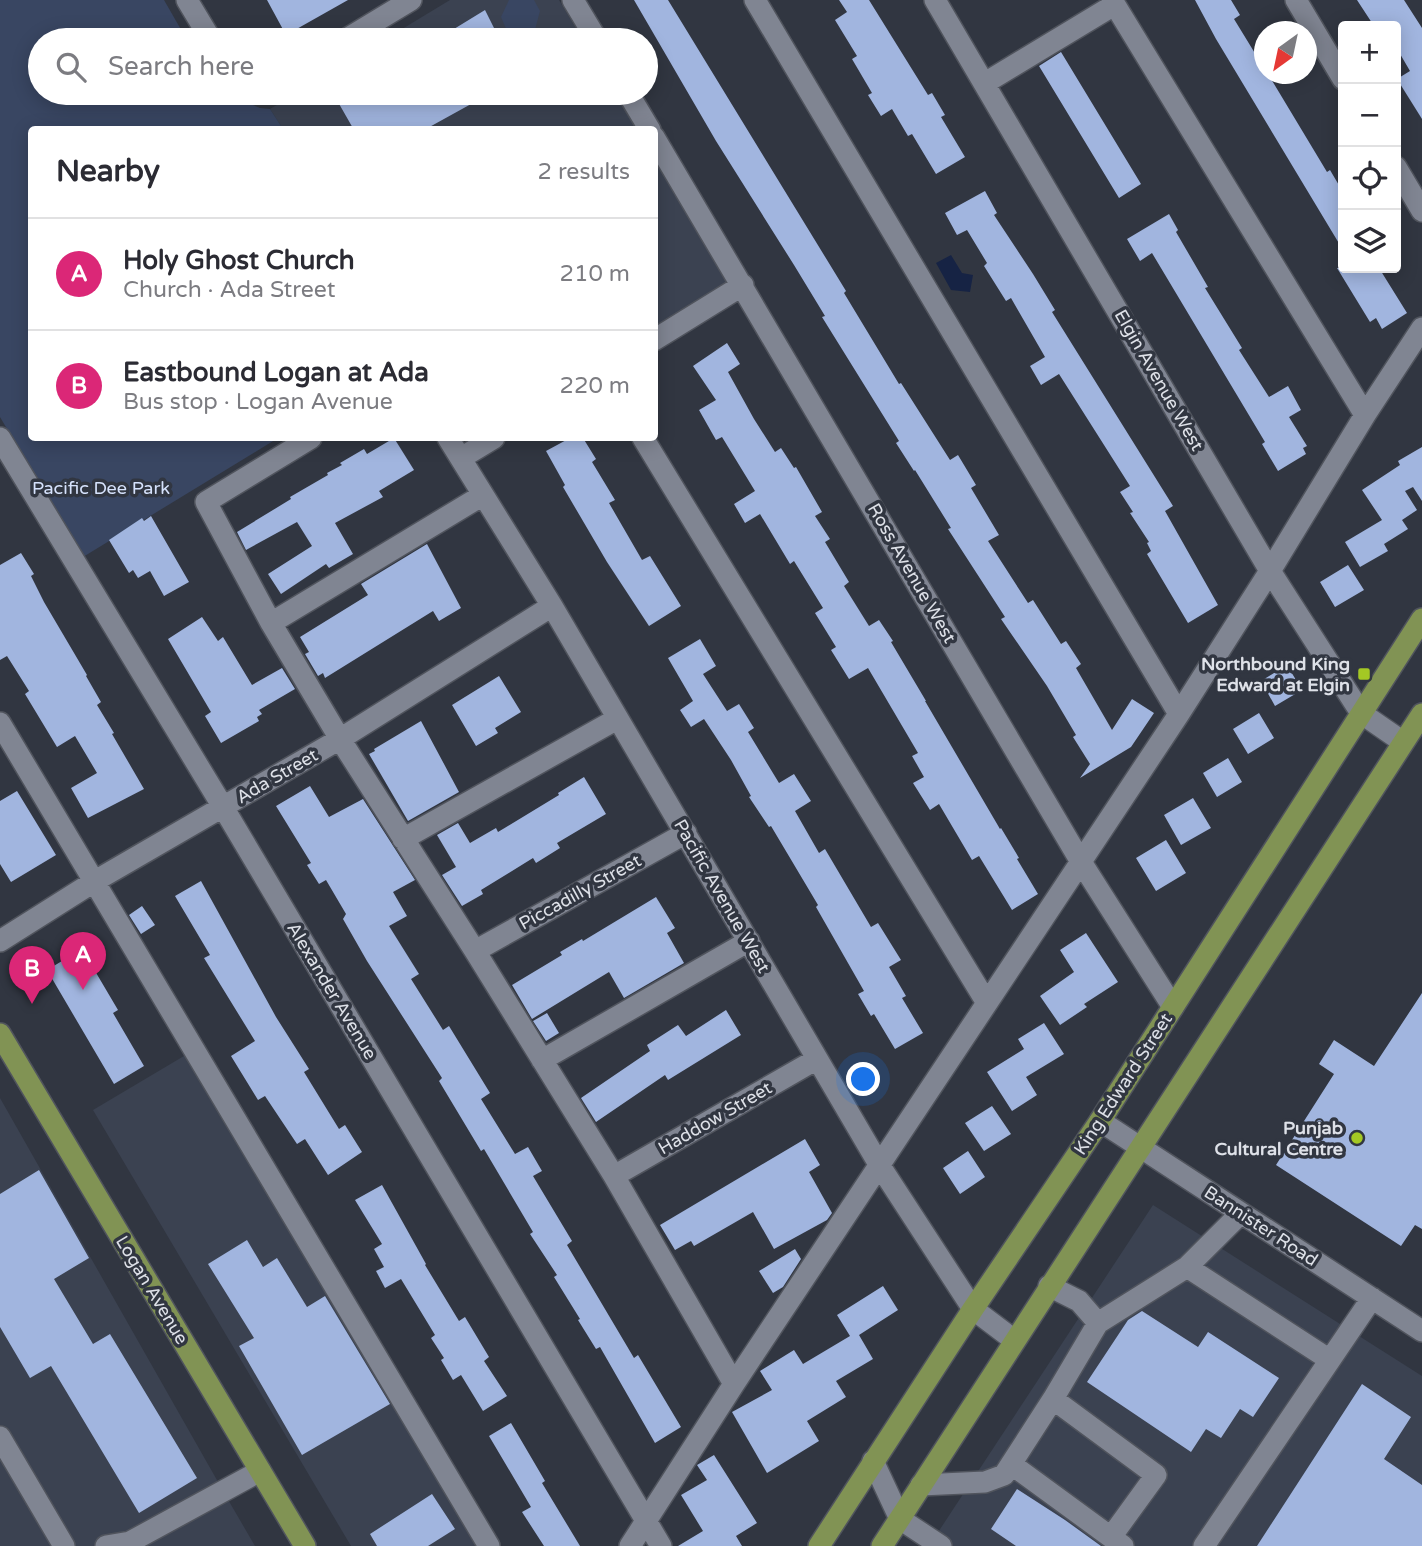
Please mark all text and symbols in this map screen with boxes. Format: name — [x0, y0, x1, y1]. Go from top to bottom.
north arrow — [1254, 21, 1317, 84]
map controls — [1338, 21, 1401, 273]
button: + — [1338, 21, 1401, 84]
search box — [28, 28, 658, 105]
icon: search — [52, 48, 90, 86]
text: Search here — [108, 51, 254, 82]
button: − — [1338, 84, 1401, 147]
button: locate — [1338, 147, 1401, 210]
text: Nearby — [56, 153, 160, 190]
text: 2 results — [537, 158, 630, 186]
button: layers — [1338, 210, 1401, 273]
text: Holy Ghost Church — [123, 245, 355, 276]
text: A — [70, 260, 88, 288]
text: 210 m — [560, 260, 630, 288]
text: Church · Ada Street — [123, 276, 336, 304]
street label: Elgin Avenue West — [1110, 305, 1208, 455]
text: Eastbound Logan at Ada — [123, 357, 429, 388]
text: B — [71, 372, 87, 400]
text: 220 m — [560, 372, 630, 400]
text: Bus stop · Logan Avenue — [123, 388, 393, 416]
park label: Pacific Dee Park — [32, 477, 170, 499]
street label: Ross Avenue West — [863, 499, 961, 647]
place label: Northbound King Edward at Elgin — [1201, 653, 1350, 696]
marker: Northbound King Edward at Elgin — [1356, 666, 1372, 682]
street label: Ada Street — [232, 744, 322, 808]
street label: Pacific Avenue West — [669, 815, 775, 977]
street label: Piccadilly Street — [515, 849, 645, 935]
street label: Alexander Avenue — [282, 918, 382, 1064]
pin: A — [60, 932, 106, 990]
pin: B — [9, 946, 55, 1004]
street label: King Edward Street — [1069, 1009, 1177, 1159]
your location — [846, 1062, 880, 1096]
street label: Haddow Street — [654, 1077, 776, 1159]
place label: Punjab Cultural Centre — [1214, 1117, 1343, 1160]
marker: Punjab Cultural Centre — [1349, 1130, 1365, 1146]
street label: Bannister Road — [1200, 1181, 1322, 1271]
street label: Logan Avenue — [111, 1232, 193, 1348]

